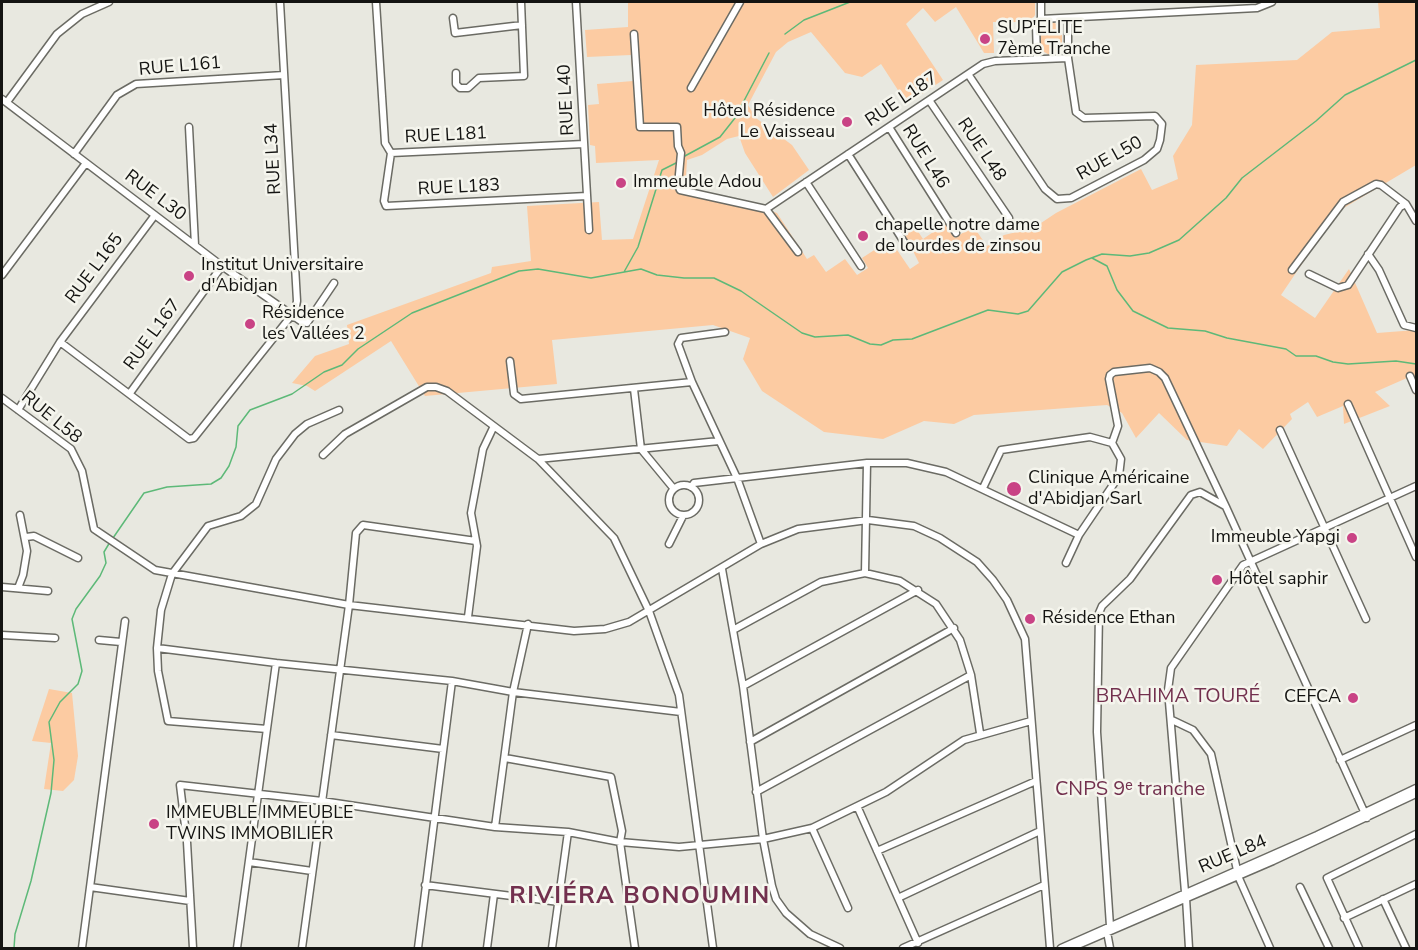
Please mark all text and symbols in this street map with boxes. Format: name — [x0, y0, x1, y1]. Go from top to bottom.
place label: SUP'ELITE 7ème Tranche — [997, 18, 1111, 60]
marker: SUP'ELITE 7ème Tranche — [978, 32, 992, 46]
street label: RUE L161 — [138, 53, 222, 81]
street label: RUE L40 — [554, 64, 580, 136]
street label: RUE L187 — [862, 68, 942, 132]
place label: Hôtel Résidence Le Vaisseau — [703, 101, 835, 144]
street label: RUE L48 — [952, 114, 1010, 186]
marker: Hôtel Résidence Le Vaisseau — [840, 115, 854, 129]
street label: RUE L46 — [897, 121, 953, 193]
street label: RUE L34 — [261, 123, 287, 195]
street label: RUE L181 — [404, 123, 488, 149]
street label: RUE L50 — [1073, 132, 1147, 186]
street label: RUE L30 — [120, 166, 190, 226]
place label: Immeuble Adou — [633, 172, 762, 194]
street label: RUE L183 — [417, 175, 501, 201]
marker: Immeuble Adou — [614, 176, 628, 190]
place label: chapelle notre dame de lourdes de zinsou — [875, 215, 1041, 258]
marker: chapelle notre dame de lourdes de zinsou — [856, 229, 870, 243]
street label: RUE L165 — [62, 230, 128, 308]
place label: Institut Universitaire d'Abidjan — [201, 255, 364, 298]
marker: Institut Universitaire d'Abidjan — [182, 269, 196, 283]
street label: RUE L167 — [120, 295, 186, 375]
place label: Résidence les Vallées 2 — [262, 303, 365, 346]
marker: Résidence les Vallées 2 — [243, 317, 257, 331]
street label: RUE L58 — [16, 387, 86, 449]
place label: Clinique Américaine d'Abidjan Sarl — [1028, 468, 1189, 510]
marker: Clinique Américaine d'Abidjan Sarl — [1005, 480, 1023, 498]
place label: Immeuble Yapgi — [1211, 527, 1340, 549]
marker: Immeuble Yapgi — [1345, 531, 1359, 545]
place label: Hôtel saphir — [1229, 569, 1328, 591]
marker: Hôtel saphir — [1210, 573, 1224, 587]
place label: Résidence Ethan — [1042, 608, 1176, 630]
marker: Résidence Ethan — [1023, 612, 1037, 626]
district label: BRAHIMA TOURÉ — [1086, 685, 1270, 709]
place label: CEFCA — [1284, 687, 1341, 709]
marker: CEFCA — [1346, 691, 1360, 705]
district label: CNPS 9ᵉ tranche — [1055, 778, 1205, 802]
place label: IMMEUBLE IMMEUBLE TWINS IMMOBILIER — [166, 803, 353, 846]
marker: IMMEUBLE IMMEUBLE TWINS IMMOBILIER — [147, 817, 161, 831]
street label: RUE L84 — [1196, 831, 1270, 879]
district label: RIVIÉRA BONOUMIN — [509, 883, 771, 911]

